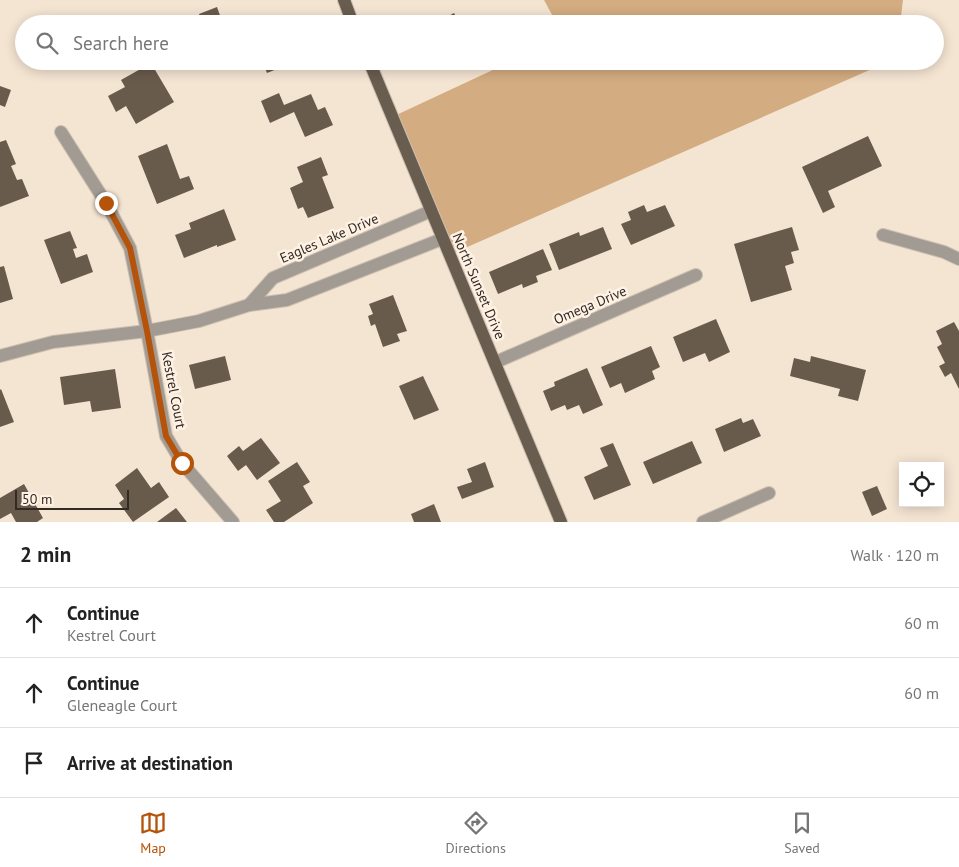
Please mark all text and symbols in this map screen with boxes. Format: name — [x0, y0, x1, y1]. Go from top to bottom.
search box — [15, 15, 944, 70]
icon: search — [33, 29, 61, 57]
text: Search here — [73, 31, 169, 55]
route end — [95, 192, 118, 215]
street label: Eagles Lake Drive — [277, 209, 381, 267]
street label: North Sunset Drive — [448, 230, 510, 342]
street label: Omega Drive — [551, 282, 629, 328]
street label: Kestrel Court — [158, 350, 190, 430]
route start — [171, 452, 194, 475]
map controls — [899, 462, 944, 507]
button: locate — [899, 462, 944, 507]
scale bar — [15, 487, 129, 510]
text: 50 m — [22, 490, 52, 508]
text: 2 min — [20, 541, 71, 568]
text: Walk · 120 m — [850, 545, 939, 565]
text: Continue — [67, 601, 139, 625]
icon: ahead — [20, 609, 48, 637]
text: 60 m — [904, 613, 939, 633]
text: Kestrel Court — [67, 625, 156, 645]
text: Continue — [67, 671, 139, 695]
icon: ahead — [20, 679, 48, 707]
text: 60 m — [904, 683, 939, 703]
text: Gleneagle Court — [67, 695, 177, 715]
icon: arrive — [20, 749, 48, 777]
text: Arrive at destination — [67, 751, 233, 775]
tab: Map — [139, 809, 167, 857]
tab: Directions — [445, 809, 506, 857]
tab: Saved — [784, 809, 820, 857]

